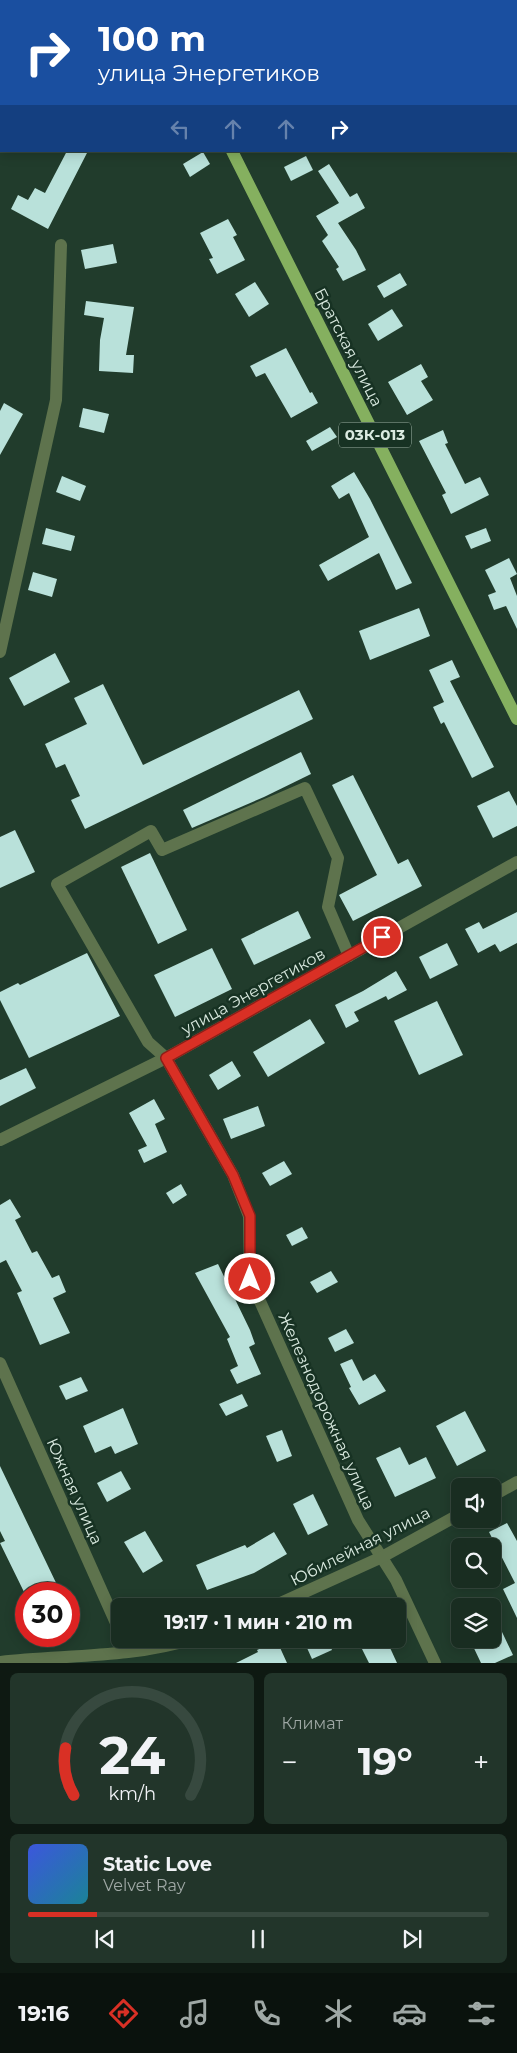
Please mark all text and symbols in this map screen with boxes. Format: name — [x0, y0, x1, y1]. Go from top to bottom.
text: 100 m — [98, 17, 206, 60]
icon: right — [15, 20, 80, 85]
text: улица Энергетиков — [98, 60, 320, 87]
icon: left — [166, 115, 194, 143]
icon: ahead — [219, 115, 247, 143]
icon: ahead — [272, 115, 300, 143]
icon: right — [325, 115, 353, 143]
street label: Братская улица — [310, 285, 387, 410]
road number: 03К-013 — [339, 422, 411, 448]
pin — [361, 916, 403, 958]
icon: arrive — [368, 923, 396, 951]
street label: улица Энергетиков — [177, 944, 328, 1039]
position arrow — [223, 1252, 275, 1304]
street label: Железнодорожная улица — [274, 1310, 379, 1513]
street label: Южная улица — [43, 1435, 107, 1547]
map controls — [451, 1478, 501, 1648]
button: sound — [451, 1478, 501, 1528]
street label: Юбилейная улица — [287, 1503, 433, 1590]
button: search — [451, 1538, 501, 1588]
speed limit sign: 30 — [15, 1582, 80, 1647]
button: layers — [451, 1598, 501, 1648]
text: 19:17 · 1 мин · 210 m — [164, 1611, 353, 1634]
text: Климат — [282, 1714, 343, 1733]
text: 24 — [99, 1724, 165, 1787]
text: 19° — [358, 1738, 413, 1785]
text: − — [282, 1745, 298, 1779]
text: + — [473, 1745, 489, 1779]
text: km/h — [108, 1783, 156, 1804]
text: Static Love — [103, 1853, 212, 1876]
text: Velvet Ray — [103, 1876, 185, 1895]
icon: previous — [91, 1925, 119, 1953]
icon: pause — [244, 1925, 272, 1953]
icon: next — [398, 1925, 426, 1953]
icon: directions — [106, 1996, 141, 2031]
icon: music — [177, 1996, 212, 2031]
icon: phone — [249, 1996, 284, 2031]
icon: climate — [321, 1996, 356, 2031]
icon: car — [392, 1996, 427, 2031]
icon: filters — [464, 1996, 499, 2031]
text: 19:16 — [18, 2000, 69, 2027]

